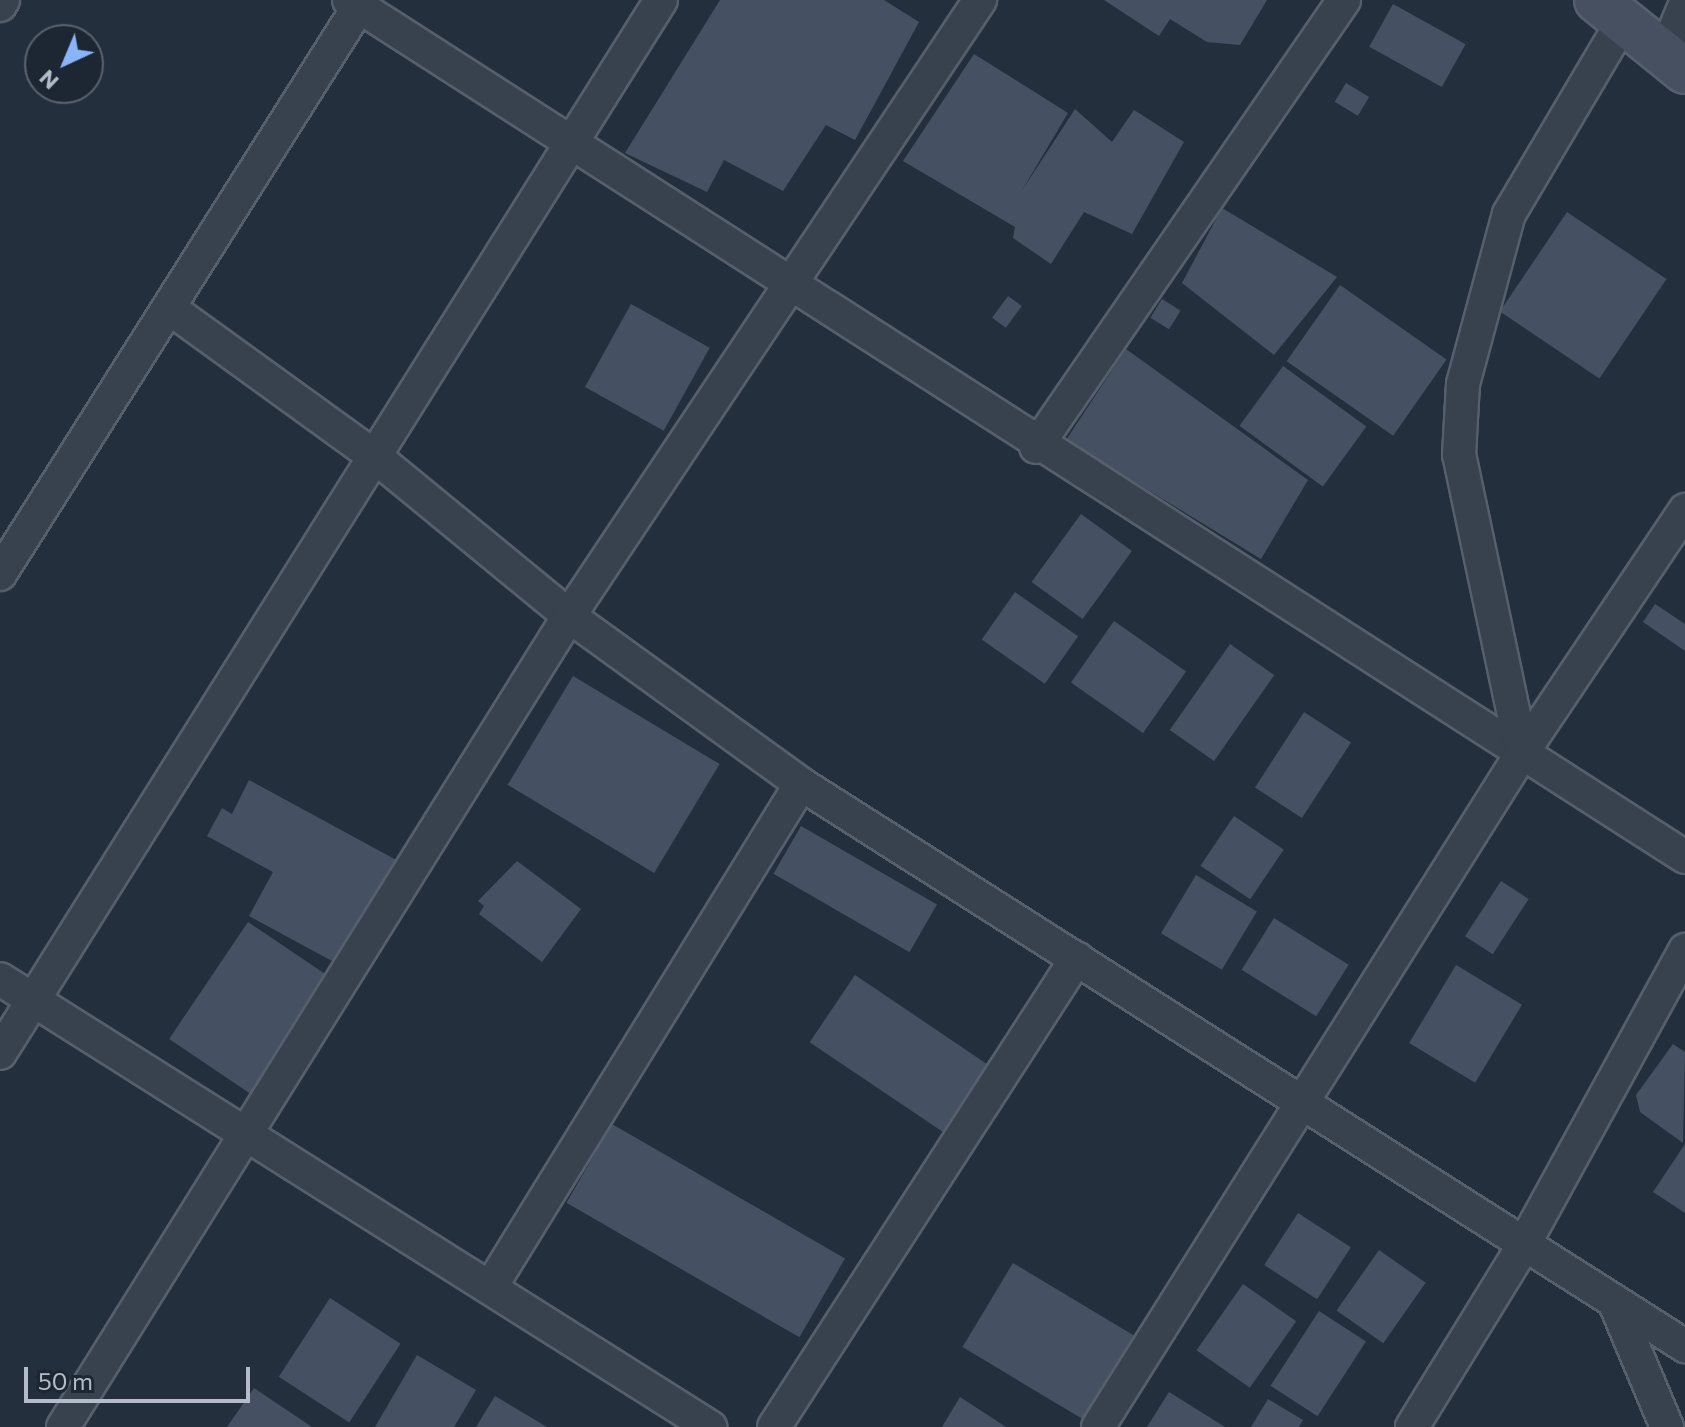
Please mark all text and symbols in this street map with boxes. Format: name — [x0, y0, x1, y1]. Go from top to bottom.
north arrow — [24, 24, 104, 104]
text: N — [33, 65, 64, 96]
scale bar — [28, 1351, 254, 1401]
text: 50 m — [38, 1366, 93, 1395]

